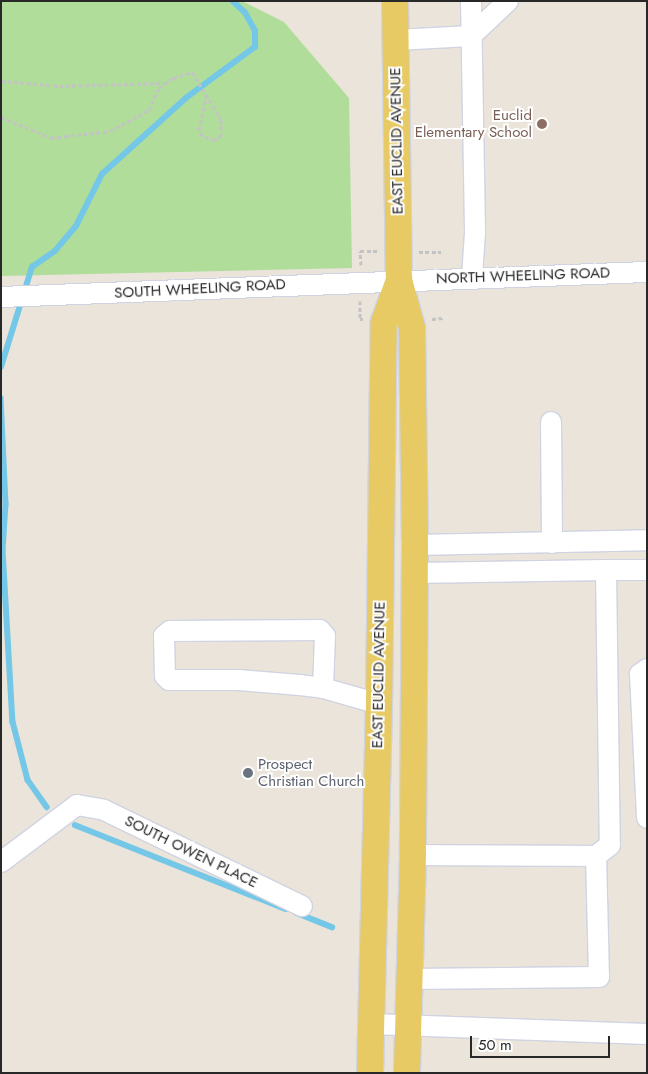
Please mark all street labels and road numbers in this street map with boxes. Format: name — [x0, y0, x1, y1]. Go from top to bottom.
street label: EAST EUCLID AVENUE — [387, 68, 407, 214]
street label: NORTH WHEELING ROAD — [436, 264, 610, 288]
street label: SOUTH WHEELING ROAD — [114, 276, 286, 302]
street label: EAST EUCLID AVENUE — [369, 602, 389, 748]
street label: SOUTH OWEN PLACE — [122, 812, 260, 892]

